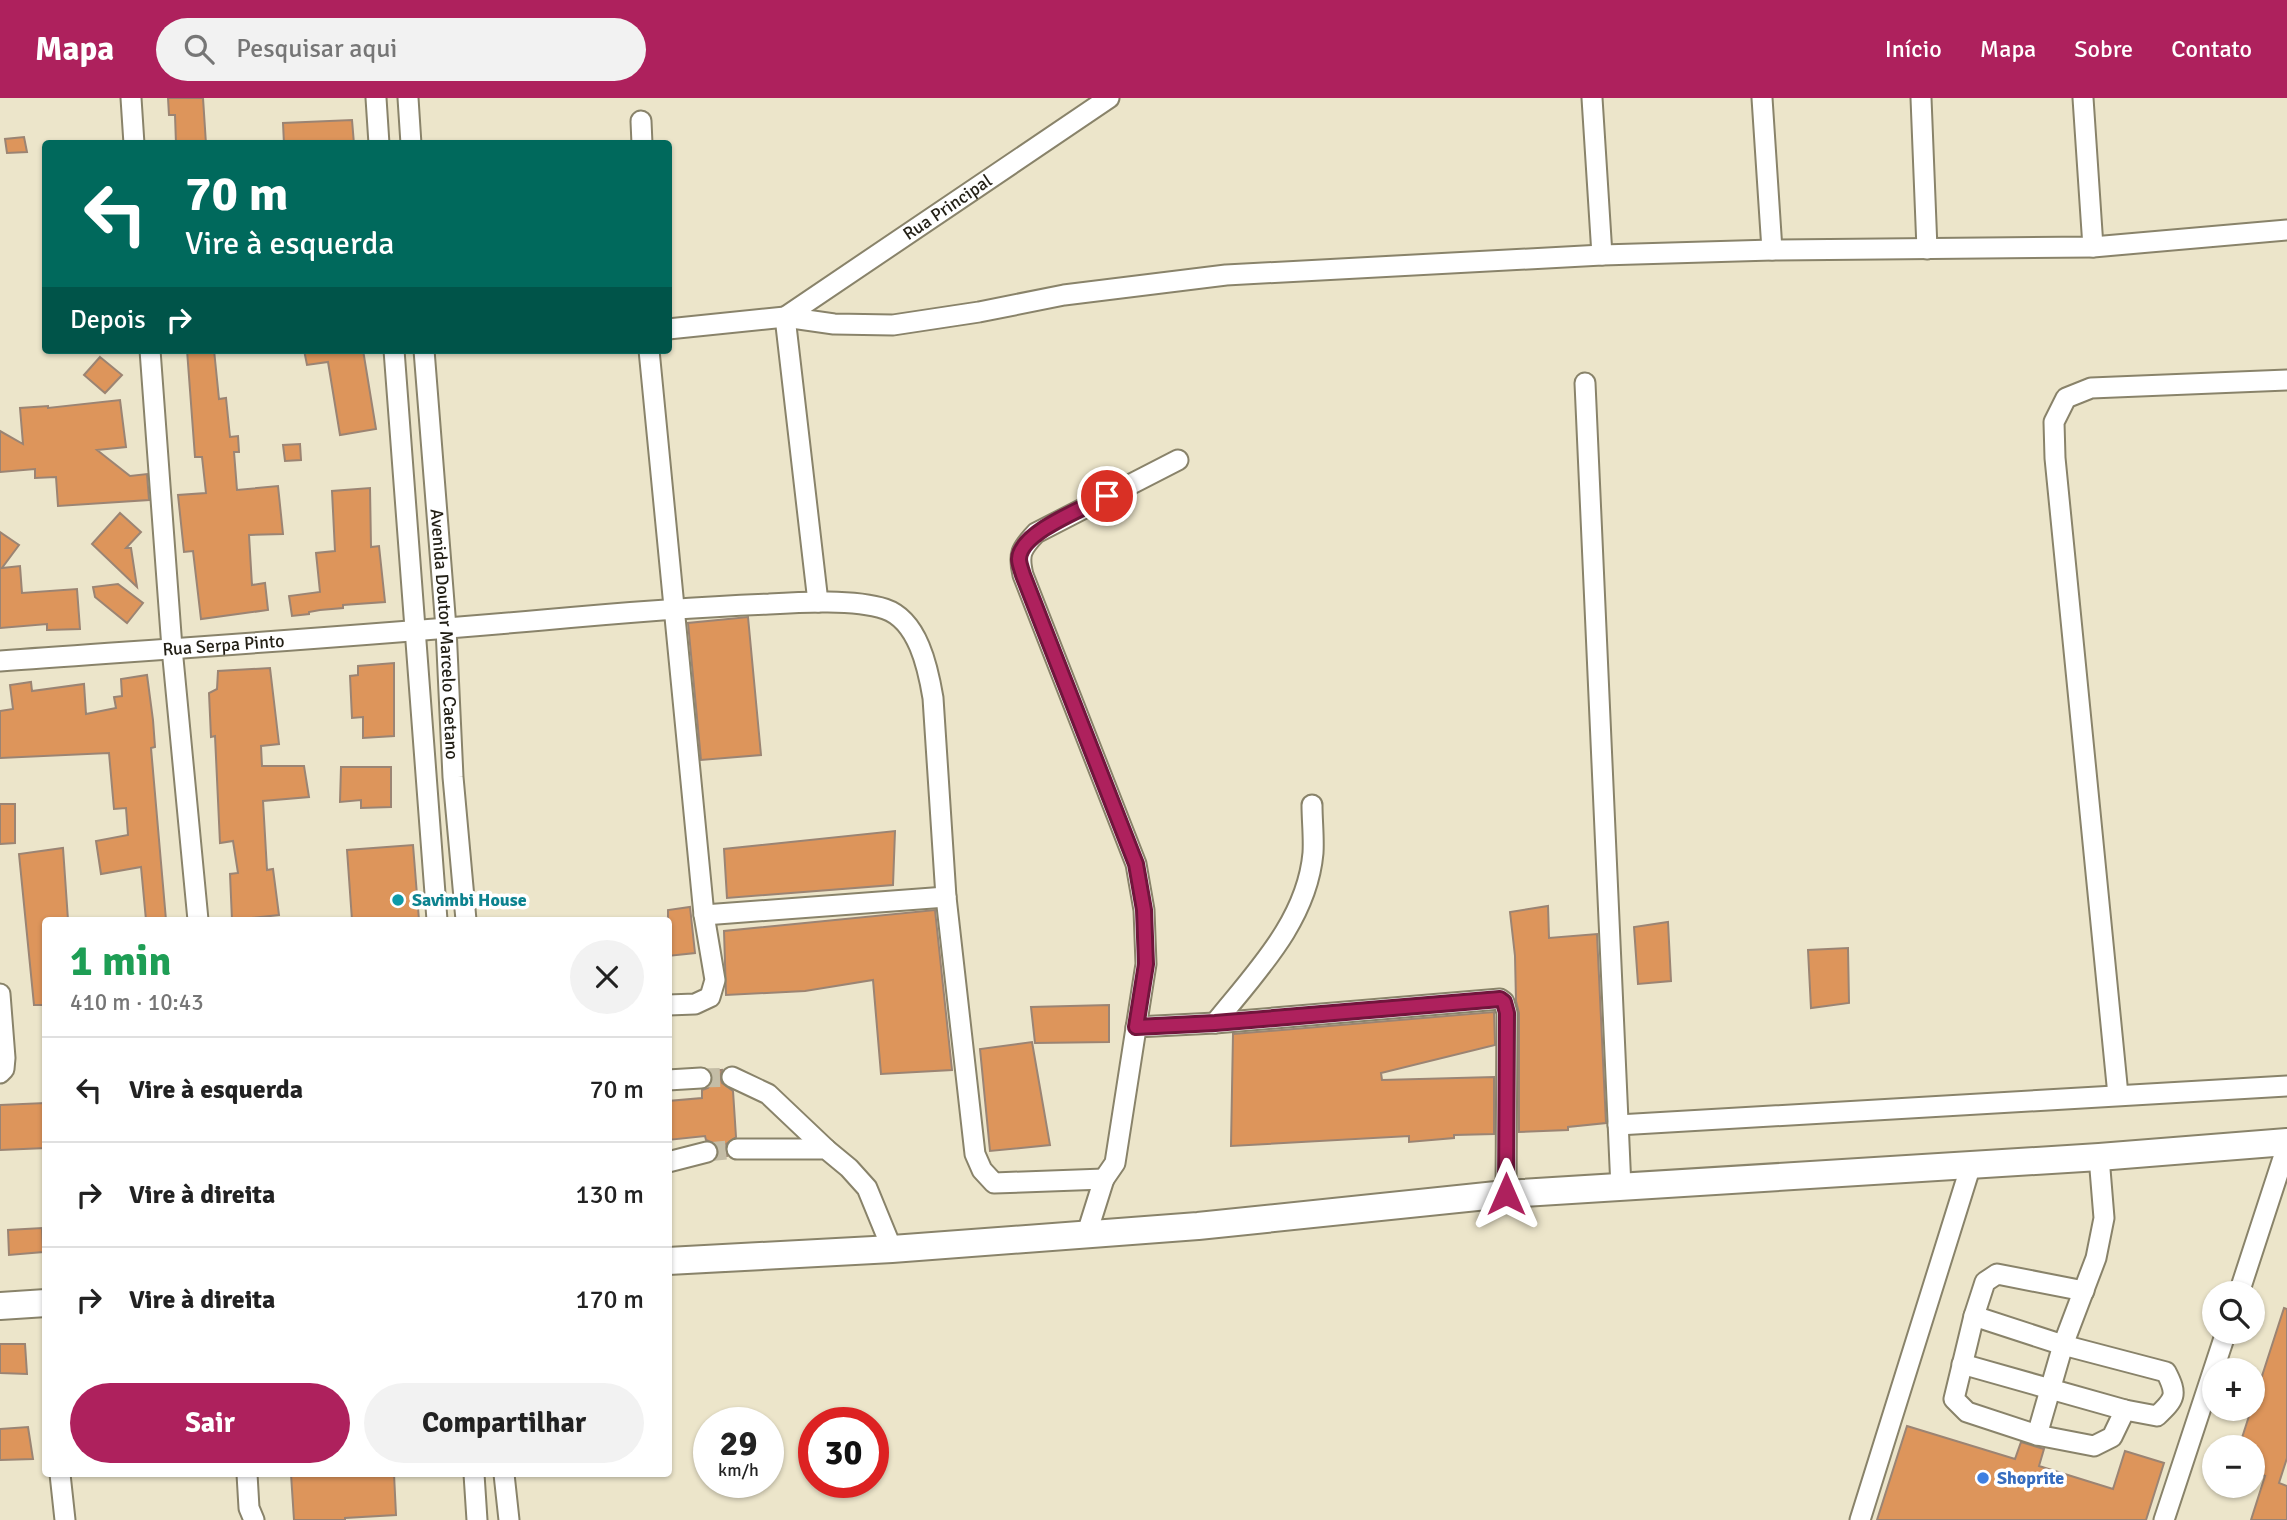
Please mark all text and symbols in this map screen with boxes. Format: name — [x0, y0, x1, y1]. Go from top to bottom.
search box — [156, 18, 646, 81]
text: Mapa — [35, 29, 114, 70]
icon: search — [180, 30, 218, 68]
text: Pesquisar aqui — [236, 33, 397, 65]
text: Início — [1885, 34, 1942, 64]
text: Mapa — [1980, 34, 2036, 64]
text: Sobre — [2074, 34, 2133, 64]
text: Contato — [2171, 34, 2252, 64]
text: 70 m — [185, 164, 288, 224]
icon: left — [70, 168, 161, 259]
street label: Rua Principal — [899, 169, 996, 245]
text: Vire à esquerda — [185, 224, 395, 263]
icon: right — [160, 301, 198, 339]
text: Depois — [70, 304, 146, 336]
pin — [1077, 466, 1137, 526]
icon: arrive — [1088, 477, 1126, 515]
street label: Avenida Doutor Marcelo Caetano — [426, 508, 463, 760]
street label: Rua Serpa Pinto — [162, 630, 285, 660]
place label: Savimbi House — [412, 889, 527, 911]
marker: Savimbi House — [390, 892, 406, 908]
text: 1 min — [70, 936, 171, 987]
button: close — [570, 940, 644, 1014]
text: 410 m · 10:43 — [70, 988, 204, 1017]
icon: left — [70, 1071, 108, 1109]
text: Vire à esquerda — [129, 1074, 303, 1106]
text: 70 m — [589, 1074, 644, 1106]
position arrow — [1469, 1157, 1543, 1231]
icon: right — [70, 1176, 108, 1214]
text: Vire à direita — [129, 1179, 275, 1211]
text: 130 m — [575, 1179, 644, 1211]
icon: right — [70, 1281, 108, 1319]
map controls — [2202, 1281, 2265, 1498]
button: search — [2202, 1281, 2265, 1344]
text: Vire à direita — [129, 1284, 275, 1316]
text: 170 m — [575, 1284, 644, 1316]
button: + — [2202, 1358, 2265, 1421]
button: Sair — [70, 1383, 350, 1463]
button: Compartilhar — [364, 1383, 644, 1463]
speed limit sign: 30 — [798, 1407, 889, 1498]
text: 29 — [720, 1422, 757, 1465]
button: − — [2202, 1435, 2265, 1498]
text: km/h — [718, 1459, 759, 1481]
place label: Shoprite — [1997, 1467, 2064, 1489]
marker: Shoprite — [1975, 1470, 1991, 1486]

